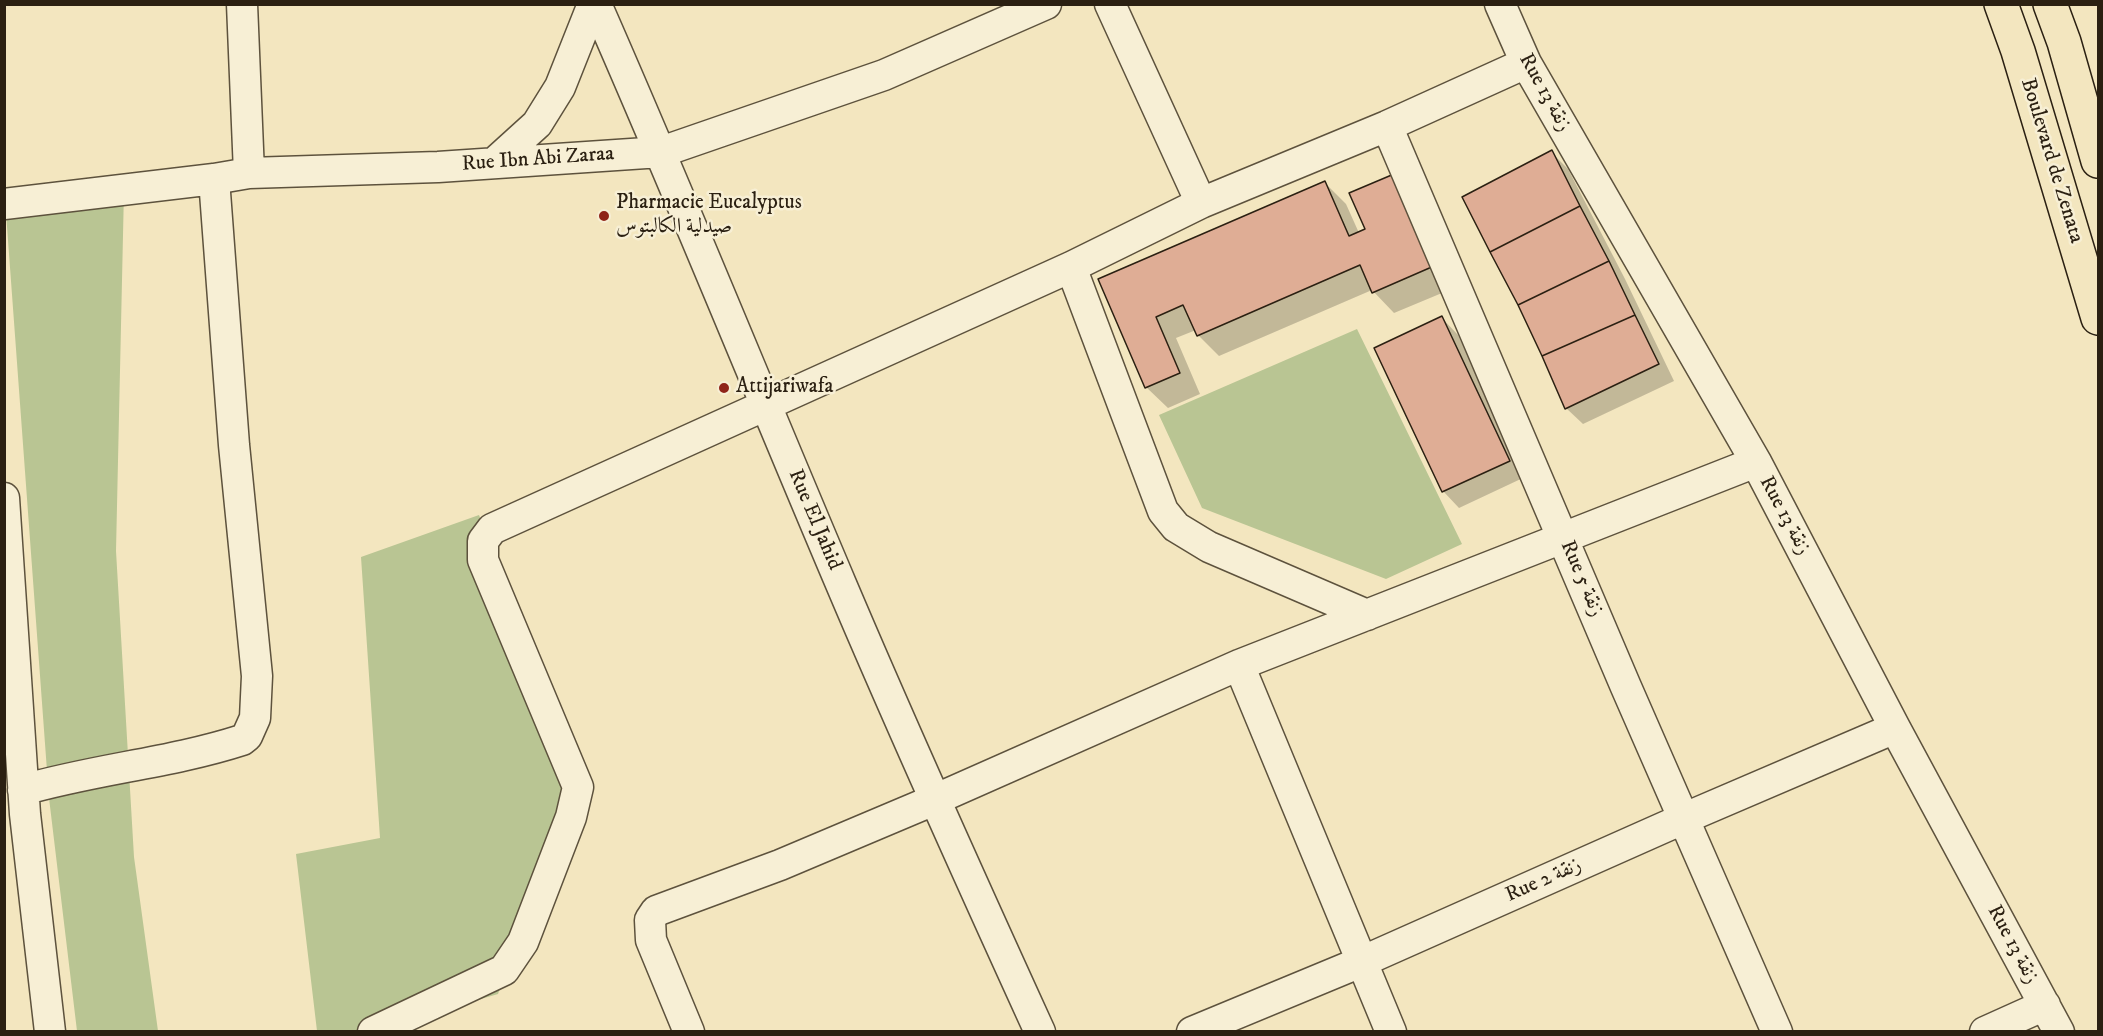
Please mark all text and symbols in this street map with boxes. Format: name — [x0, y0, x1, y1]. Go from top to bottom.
street label: Rue 13 زنقة — [1512, 49, 1576, 137]
street label: Boulevard de Zenata — [2014, 76, 2088, 246]
street label: Rue Ibn Abi Zaraa — [461, 142, 615, 178]
place label: Pharmacie Eucalyptus صيدلية الكالبتوس — [616, 191, 802, 241]
marker: Pharmacie Eucalyptus صيدلية الكالبتوس — [597, 209, 611, 223]
place label: Attijariwafa — [736, 375, 833, 401]
marker: Attijariwafa — [717, 381, 731, 395]
street label: Rue El Jahid — [782, 466, 846, 574]
street label: Rue 13 زنقة — [1753, 472, 1815, 560]
street label: Rue 5 زنقة — [1554, 537, 1608, 621]
street label: Rue 2 زنقة — [1502, 853, 1586, 909]
street label: Rue 13 زنقة — [1981, 901, 2043, 989]

